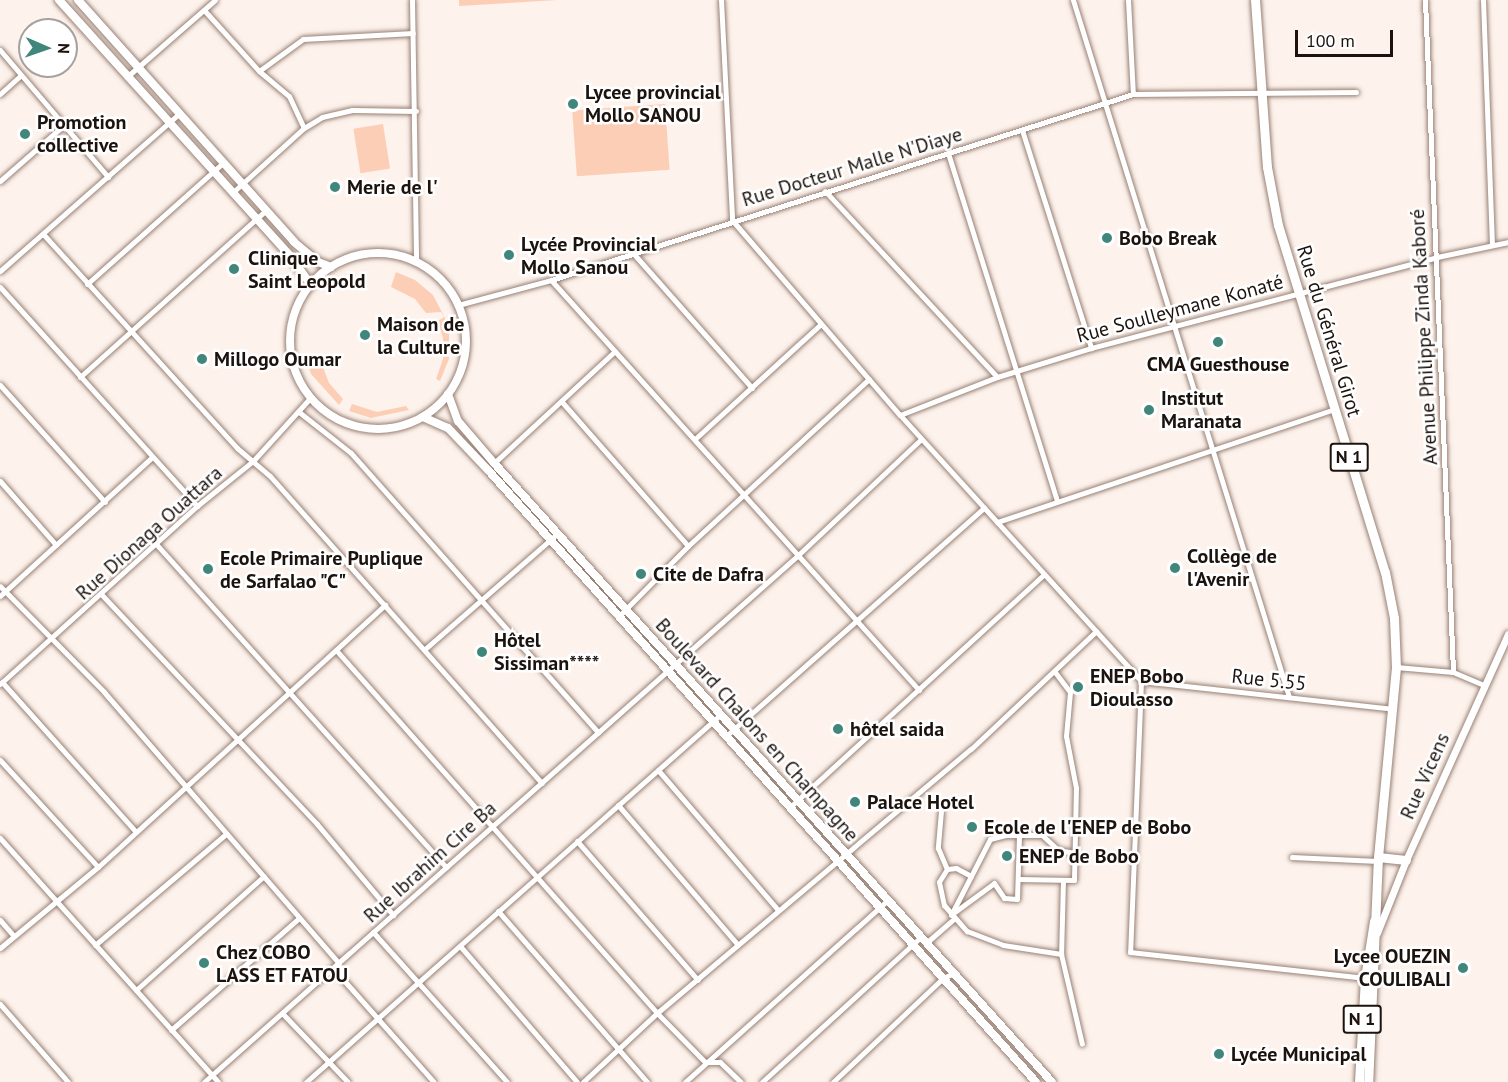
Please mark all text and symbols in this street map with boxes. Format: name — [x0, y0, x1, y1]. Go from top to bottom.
north arrow — [18, 18, 78, 78]
scale bar — [1298, 18, 1396, 56]
text: 100 m — [1306, 29, 1355, 52]
text: N — [54, 43, 74, 54]
place label: Lycee provincial Mollo SANOU — [585, 80, 721, 127]
marker: Lycee provincial Mollo SANOU — [566, 97, 580, 111]
place label: Promotion collective — [37, 110, 126, 157]
street label: Rue Docteur Malle N'Diaye — [739, 122, 965, 212]
marker: Promotion collective — [18, 127, 32, 141]
place label: Merie de l' — [347, 175, 438, 199]
marker: Merie de l' — [328, 180, 342, 194]
street label: Avenue Philippe Zinda Kaboré — [1405, 208, 1443, 466]
place label: Bobo Break — [1119, 226, 1217, 250]
marker: Bobo Break — [1100, 231, 1114, 245]
place label: Lycée Provincial Mollo Sanou — [521, 232, 657, 279]
street label: Rue du Général Girot — [1291, 242, 1367, 420]
place label: Clinique Saint Leopold — [248, 246, 365, 293]
marker: Lycée Provincial Mollo Sanou — [502, 248, 516, 262]
marker: Clinique Saint Leopold — [225, 260, 243, 278]
street label: Rue Soulleymane Konaté — [1074, 270, 1286, 348]
place label: Maison de la Culture — [377, 312, 464, 359]
marker: Maison de la Culture — [358, 328, 372, 342]
marker: CMA Guesthouse — [1211, 335, 1225, 349]
place label: Millogo Oumar — [214, 347, 342, 371]
marker: Millogo Oumar — [195, 352, 209, 366]
place label: CMA Guesthouse — [1146, 352, 1290, 376]
place label: Institut Maranata — [1161, 386, 1242, 433]
marker: Institut Maranata — [1142, 403, 1156, 417]
road number: N 1 — [1330, 442, 1368, 472]
street label: Rue Dionaga Ouattara — [71, 461, 227, 605]
place label: Collège de l'Avenir — [1187, 544, 1277, 591]
place label: Ecole Primaire Puplique de Sarfalao "C" — [220, 546, 423, 593]
marker: Collège de l'Avenir — [1168, 561, 1182, 575]
marker: Ecole Primaire Puplique de Sarfalao "C" — [201, 562, 215, 576]
place label: Cite de Dafra — [653, 562, 764, 586]
marker: Cite de Dafra — [634, 567, 648, 581]
street label: Boulevard Chalons en Champagne — [650, 613, 864, 847]
place label: Hôtel Sissiman**** — [494, 628, 599, 675]
marker: Hôtel Sissiman**** — [475, 645, 489, 659]
place label: ENEP Bobo Dioulasso — [1090, 664, 1185, 711]
street label: Rue 5.55 — [1230, 664, 1308, 696]
marker: ENEP Bobo Dioulasso — [1071, 680, 1085, 694]
place label: hôtel saida — [850, 717, 944, 741]
marker: hôtel saida — [831, 722, 845, 736]
street label: Rue Vicens — [1395, 729, 1455, 823]
place label: Palace Hotel — [867, 790, 974, 814]
marker: Palace Hotel — [848, 795, 862, 809]
street label: Rue Ibrahim Cire Ba — [359, 796, 501, 928]
place label: Ecole de l'ENEP de Bobo — [984, 815, 1192, 839]
marker: Ecole de l'ENEP de Bobo — [965, 820, 979, 834]
place label: ENEP de Bobo — [1019, 844, 1140, 868]
marker: ENEP de Bobo — [1000, 849, 1014, 863]
place label: Chez COBO LASS ET FATOU — [216, 940, 349, 987]
place label: Lycee OUEZIN COULIBALI — [1333, 945, 1451, 992]
marker: Chez COBO LASS ET FATOU — [197, 956, 211, 970]
marker: Lycee OUEZIN COULIBALI — [1456, 961, 1470, 975]
road number: N 1 — [1342, 1004, 1382, 1034]
place label: Lycée Municipal — [1231, 1042, 1366, 1066]
marker: Lycée Municipal — [1212, 1047, 1226, 1061]

